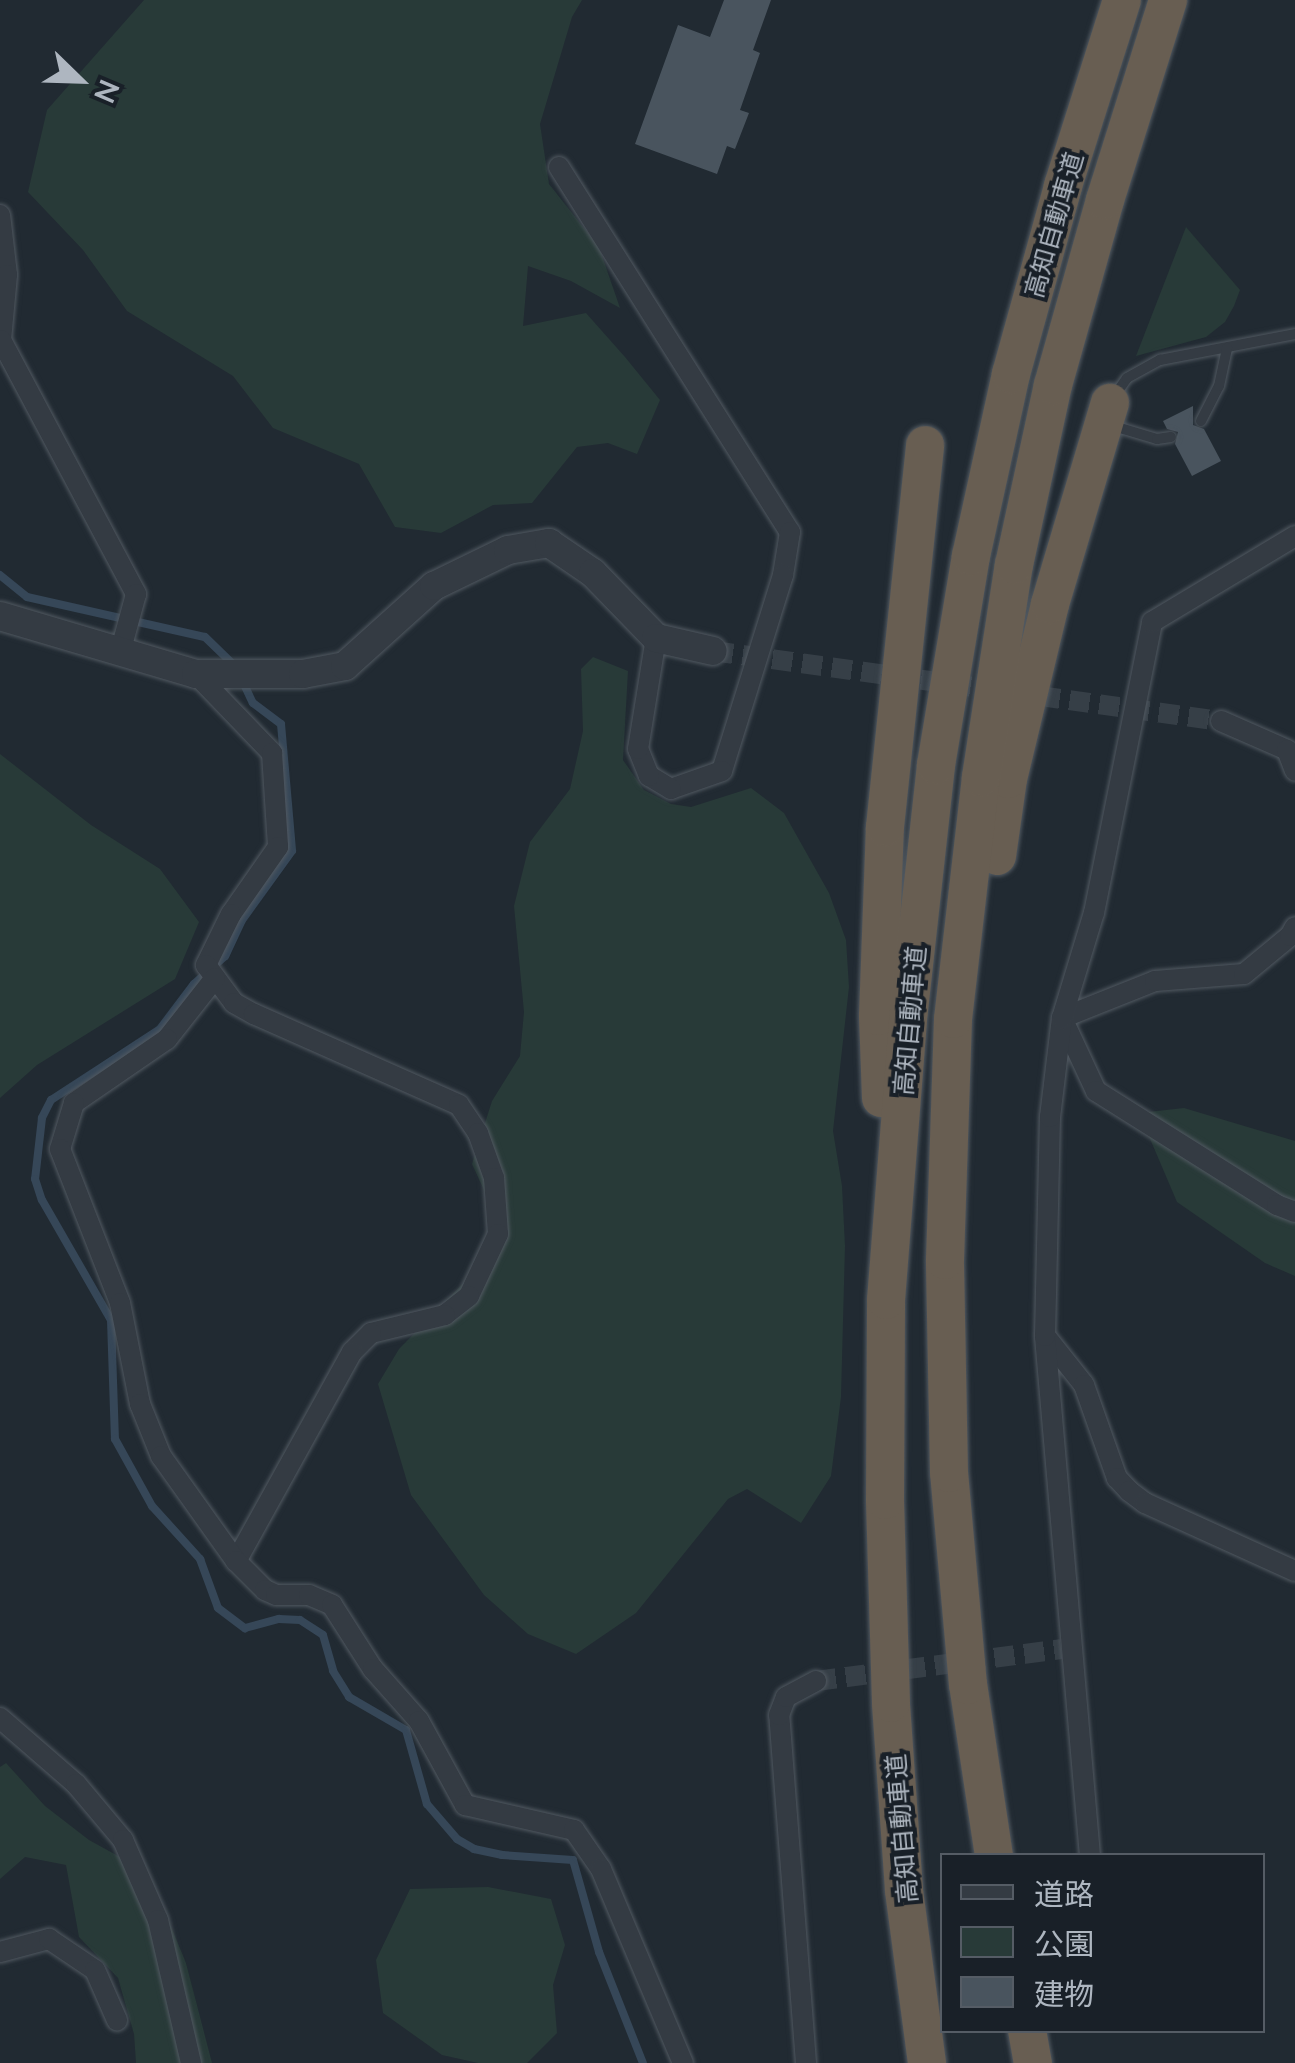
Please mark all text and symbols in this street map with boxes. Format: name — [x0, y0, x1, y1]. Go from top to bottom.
north arrow — [30, 30, 130, 130]
text: N — [88, 75, 127, 108]
street label: 高知自動車道 — [1018, 149, 1088, 301]
street label: 高知自動車道 — [888, 945, 930, 1097]
street label: 高知自動車道 — [880, 1753, 922, 1905]
legend — [940, 1853, 1265, 2033]
text: 道路 — [1034, 1875, 1094, 1911]
text: 公園 — [1034, 1925, 1094, 1961]
text: 建物 — [1034, 1975, 1094, 2011]

